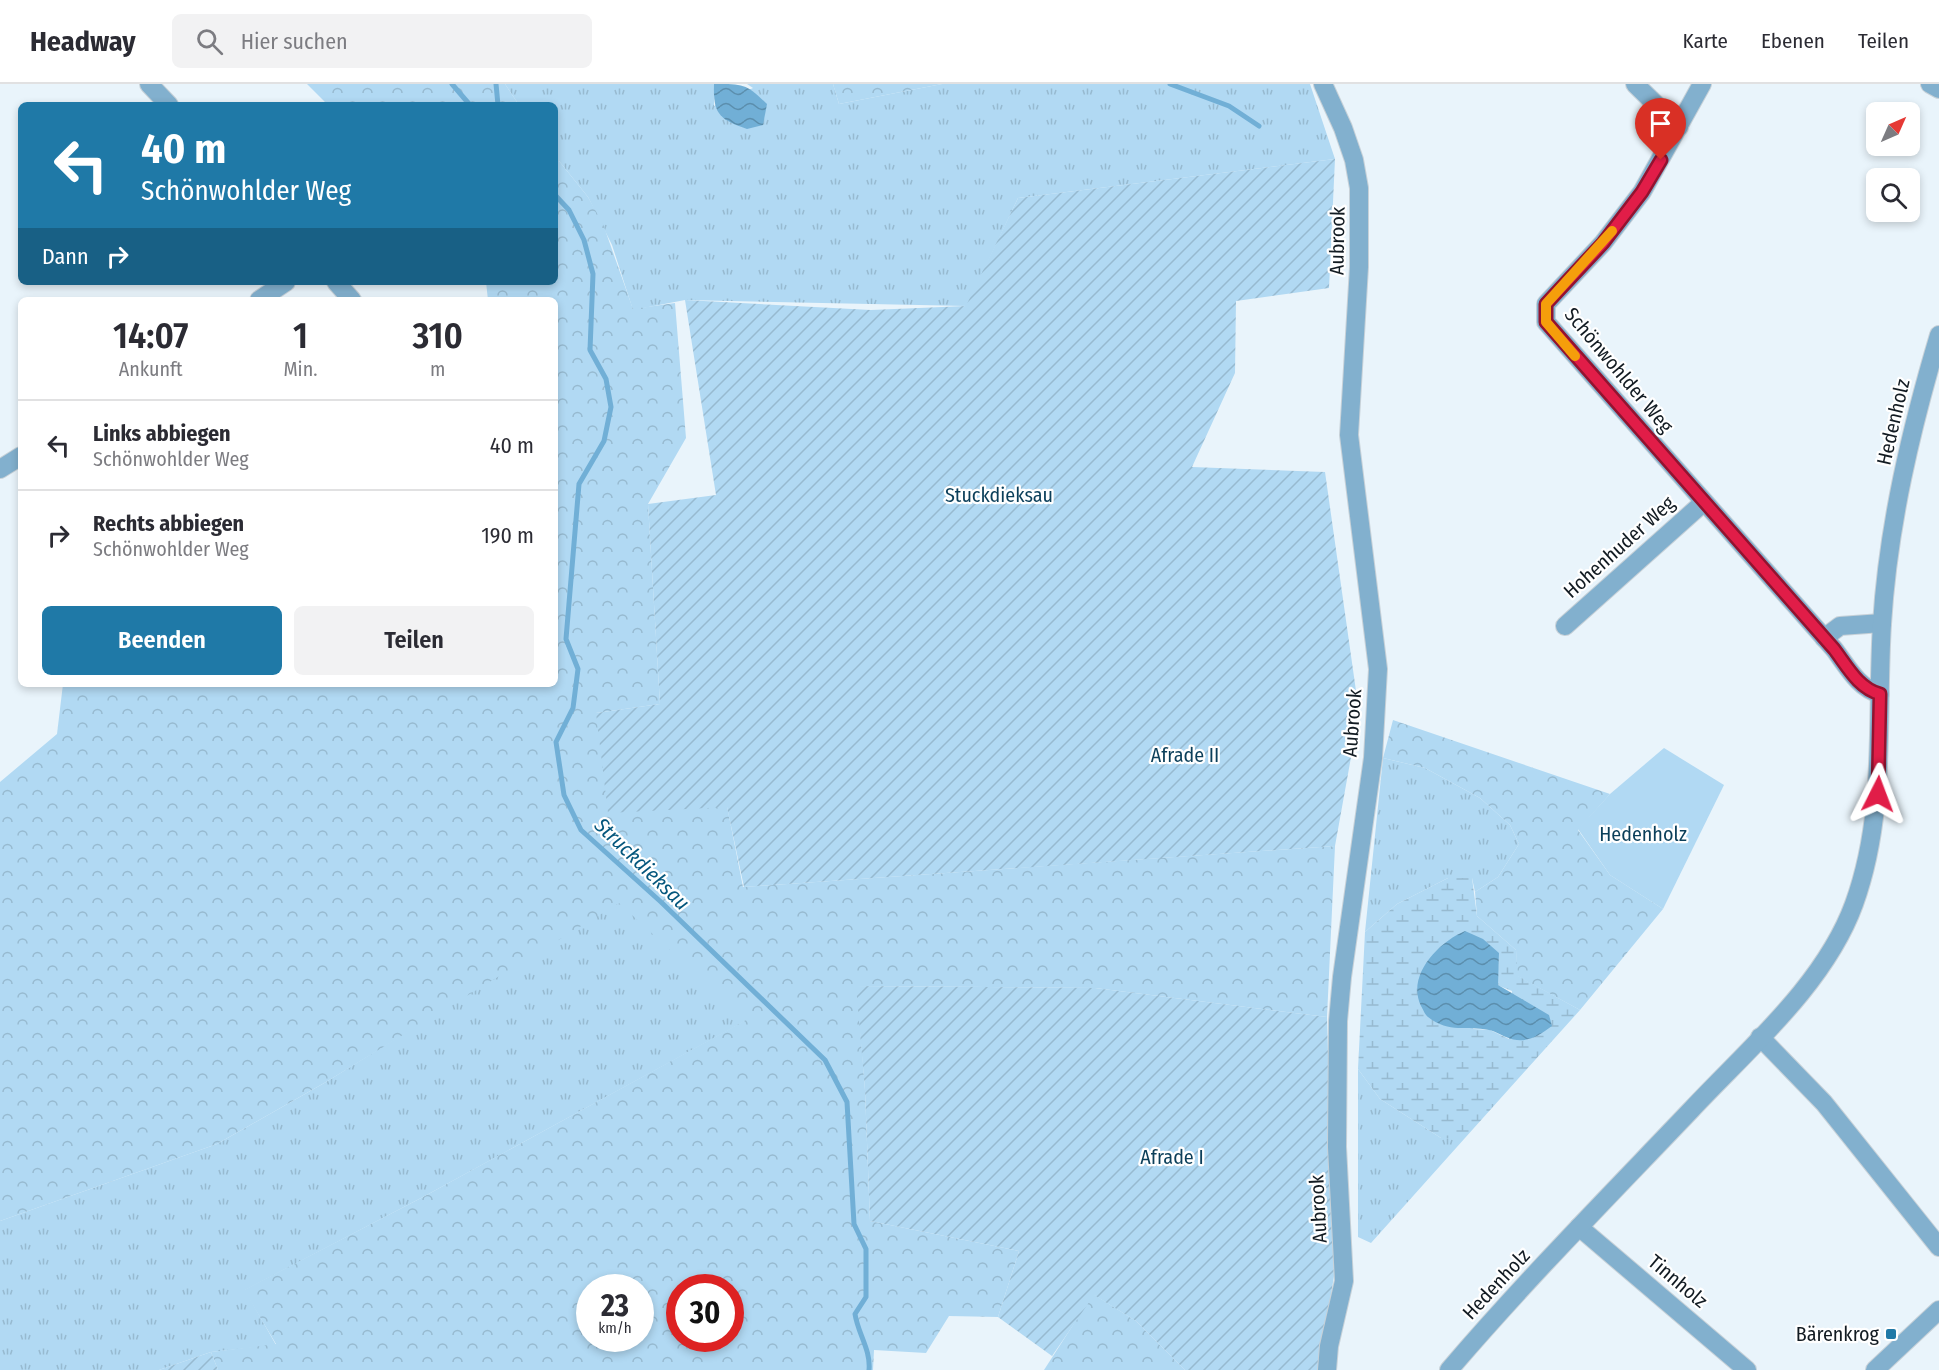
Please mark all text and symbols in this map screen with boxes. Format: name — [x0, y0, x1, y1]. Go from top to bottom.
search box — [172, 14, 592, 68]
text: Headway — [30, 25, 136, 58]
icon: search — [193, 25, 226, 58]
text: Hier suchen — [241, 28, 348, 55]
text: Karte — [1682, 28, 1728, 54]
text: Ebenen — [1761, 28, 1825, 54]
text: Teilen — [1858, 28, 1909, 54]
pin — [1635, 98, 1686, 160]
north arrow — [1866, 102, 1920, 156]
map controls — [1866, 102, 1920, 222]
icon: arrive — [1644, 107, 1677, 140]
text: 40 m — [141, 124, 226, 174]
icon: left — [42, 126, 120, 204]
button: search — [1866, 168, 1920, 222]
text: Schönwohlder Weg — [141, 175, 351, 207]
street label: Aubrook — [1324, 206, 1350, 275]
icon: right — [101, 240, 134, 273]
text: Dann — [42, 243, 89, 270]
street label: Schönwohlder Weg — [1560, 303, 1679, 438]
text: 14:07 — [113, 314, 188, 358]
text: 1 — [293, 314, 308, 358]
text: 310 — [412, 314, 463, 358]
text: Ankunft — [119, 357, 183, 381]
text: Min. — [283, 357, 317, 381]
text: m — [430, 357, 445, 381]
street label: Hedenholz — [1871, 377, 1915, 467]
text: Links abbiegen — [93, 420, 231, 447]
icon: left — [42, 429, 75, 462]
text: 40 m — [490, 432, 534, 459]
text: Schönwohlder Weg — [93, 447, 249, 471]
park label: Stuckdieksau — [945, 483, 1053, 507]
street label: Hohenhuder Weg — [1559, 491, 1680, 603]
text: Rechts abbiegen — [93, 510, 244, 537]
icon: right — [42, 519, 75, 552]
text: 190 m — [481, 522, 534, 549]
text: Schönwohlder Weg — [93, 537, 249, 561]
button: Beenden — [42, 606, 282, 675]
button: Teilen — [294, 606, 534, 675]
street label: Aubrook — [1338, 687, 1366, 758]
park label: Afrade II — [1151, 743, 1219, 767]
position arrow — [1846, 762, 1910, 826]
water label: Struckdieksau — [588, 812, 695, 916]
park label: Hedenholz — [1599, 822, 1687, 846]
park label: Afrade I — [1140, 1145, 1204, 1169]
street label: Aubrook — [1304, 1174, 1332, 1244]
street label: Hedenholz — [1457, 1244, 1535, 1324]
street label: Tinnholz — [1644, 1249, 1713, 1313]
speed limit sign: 30 — [666, 1274, 744, 1352]
text: 23 — [601, 1288, 629, 1324]
text: km/h — [598, 1319, 632, 1337]
place label: Bärenkrog — [1796, 1322, 1880, 1346]
marker: Bärenkrog — [1884, 1327, 1898, 1341]

